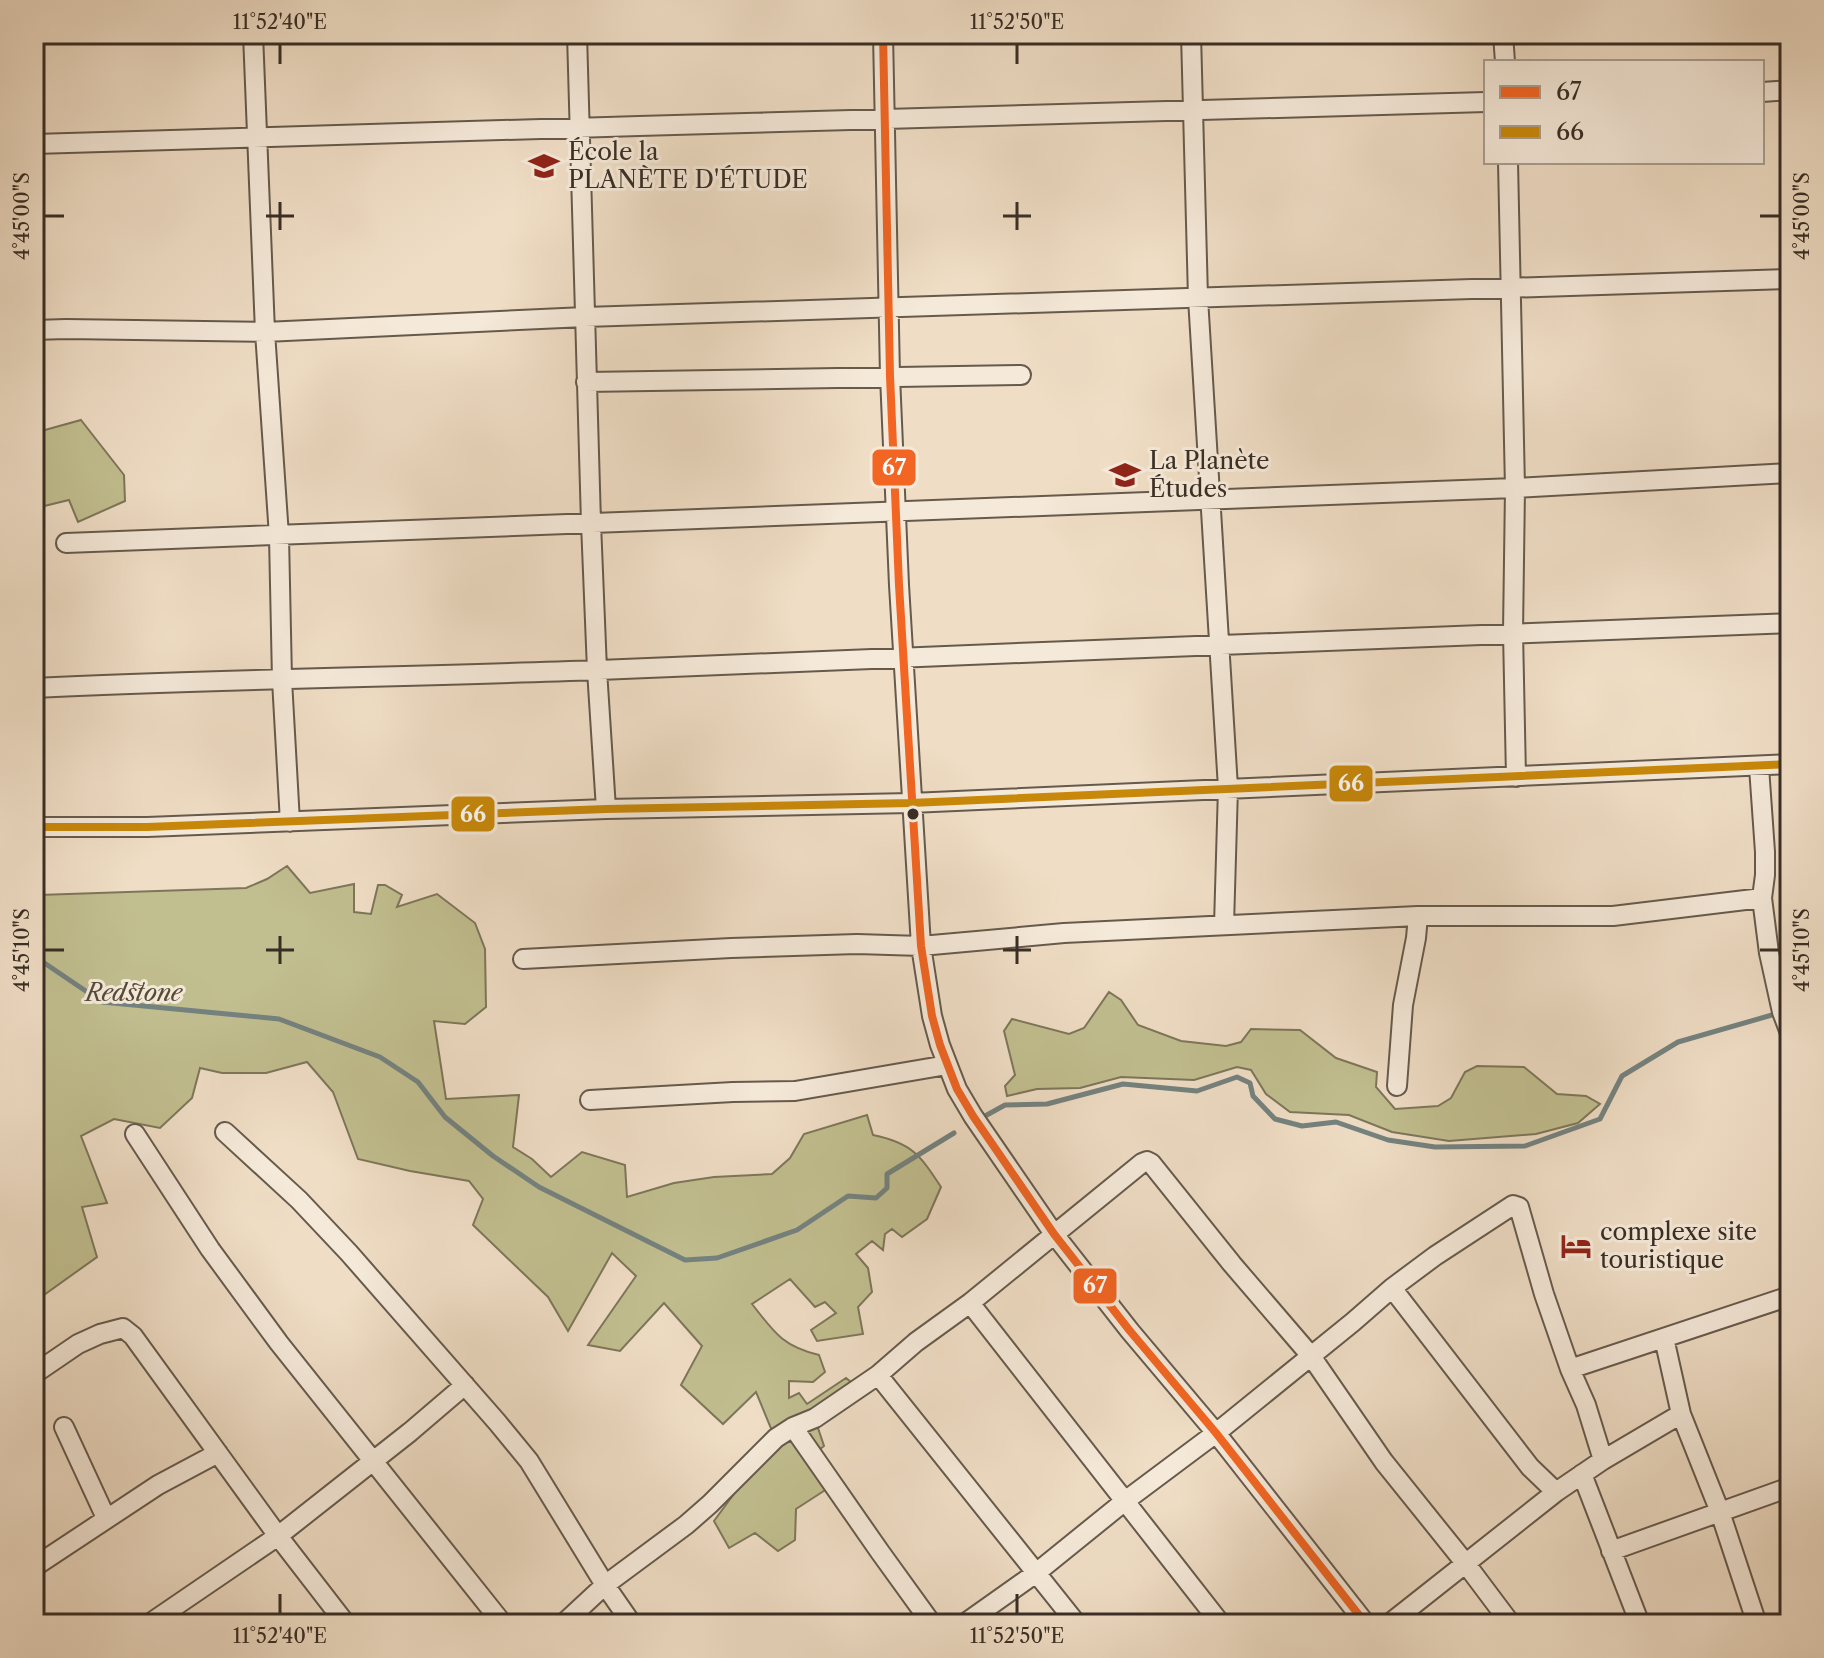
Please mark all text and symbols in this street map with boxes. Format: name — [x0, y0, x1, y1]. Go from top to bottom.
text: 11°52'40"E — [233, 10, 327, 34]
text: 11°52'50"E — [970, 10, 1064, 34]
legend — [1484, 60, 1764, 164]
text: 67 — [1556, 77, 1582, 106]
text: 66 — [1556, 117, 1584, 146]
place label: École la PLANÈTE D'ÉTUDE — [568, 137, 808, 194]
school or university icon: École la PLANÈTE D'ÉTUDE — [527, 149, 561, 183]
text: 4°45'00"S — [10, 172, 34, 260]
text: 4°45'00"S — [1790, 172, 1814, 260]
place label: La Planète Études — [1149, 446, 1270, 503]
line badge: 67 — [871, 448, 917, 487]
text: 67 — [882, 454, 907, 481]
school or university icon: La Planète Études — [1108, 458, 1142, 492]
line badge: 66 — [1328, 764, 1374, 803]
text: 66 — [1338, 770, 1364, 797]
line badge: 66 — [450, 795, 496, 833]
text: 66 — [460, 801, 486, 828]
unlabelled marker — [905, 806, 921, 822]
text: 4°45'10"S — [10, 908, 34, 992]
text: 4°45'10"S — [1790, 908, 1814, 992]
park label: Redstone — [84, 978, 184, 1007]
place label: complexe site touristique — [1600, 1217, 1757, 1274]
hotel icon: complexe site touristique — [1559, 1229, 1593, 1263]
line badge: 67 — [1072, 1267, 1118, 1305]
text: 67 — [1083, 1272, 1108, 1299]
text: 11°52'40"E — [233, 1624, 327, 1648]
text: 11°52'50"E — [970, 1624, 1064, 1648]

